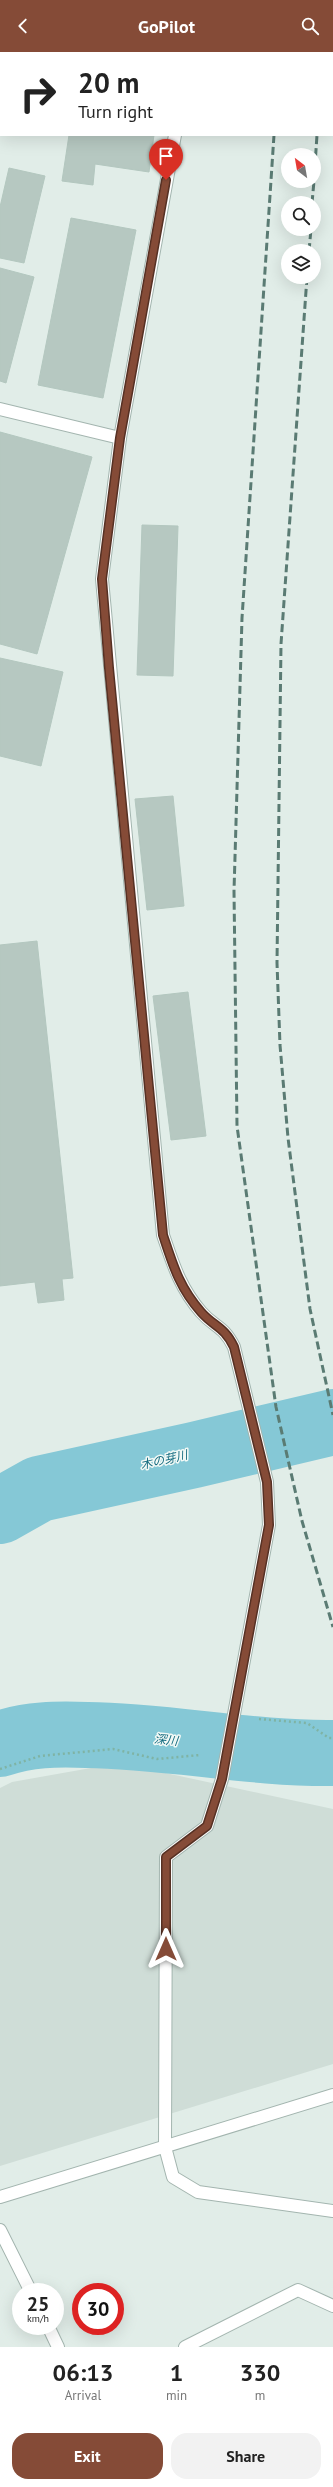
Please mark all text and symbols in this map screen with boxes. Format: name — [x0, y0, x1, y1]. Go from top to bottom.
icon: back — [12, 15, 34, 37]
text: GoPilot — [138, 15, 195, 38]
icon: search — [299, 15, 321, 37]
text: 20 m — [78, 64, 139, 101]
icon: right — [12, 68, 64, 120]
text: Turn right — [78, 100, 153, 123]
pin — [149, 139, 183, 180]
icon: arrive — [155, 145, 177, 167]
north arrow — [281, 148, 321, 188]
map controls — [281, 148, 321, 284]
button: search — [281, 196, 321, 236]
button: layers — [281, 244, 321, 284]
water label: 木の芽川 — [139, 1446, 191, 1472]
water label: 深川 — [153, 1731, 181, 1748]
position arrow — [145, 1928, 187, 1970]
speed limit sign: 30 — [72, 2283, 124, 2335]
text: 25 — [27, 2291, 49, 2317]
text: km/h — [27, 2312, 49, 2325]
text: 06:13 — [53, 2357, 113, 2388]
text: 1 — [170, 2357, 183, 2388]
text: 330 — [240, 2357, 280, 2388]
text: Arrival — [65, 2387, 101, 2404]
text: min — [166, 2387, 187, 2404]
text: m — [255, 2387, 265, 2404]
button: Exit — [12, 2433, 163, 2479]
button: Share — [171, 2433, 321, 2479]

